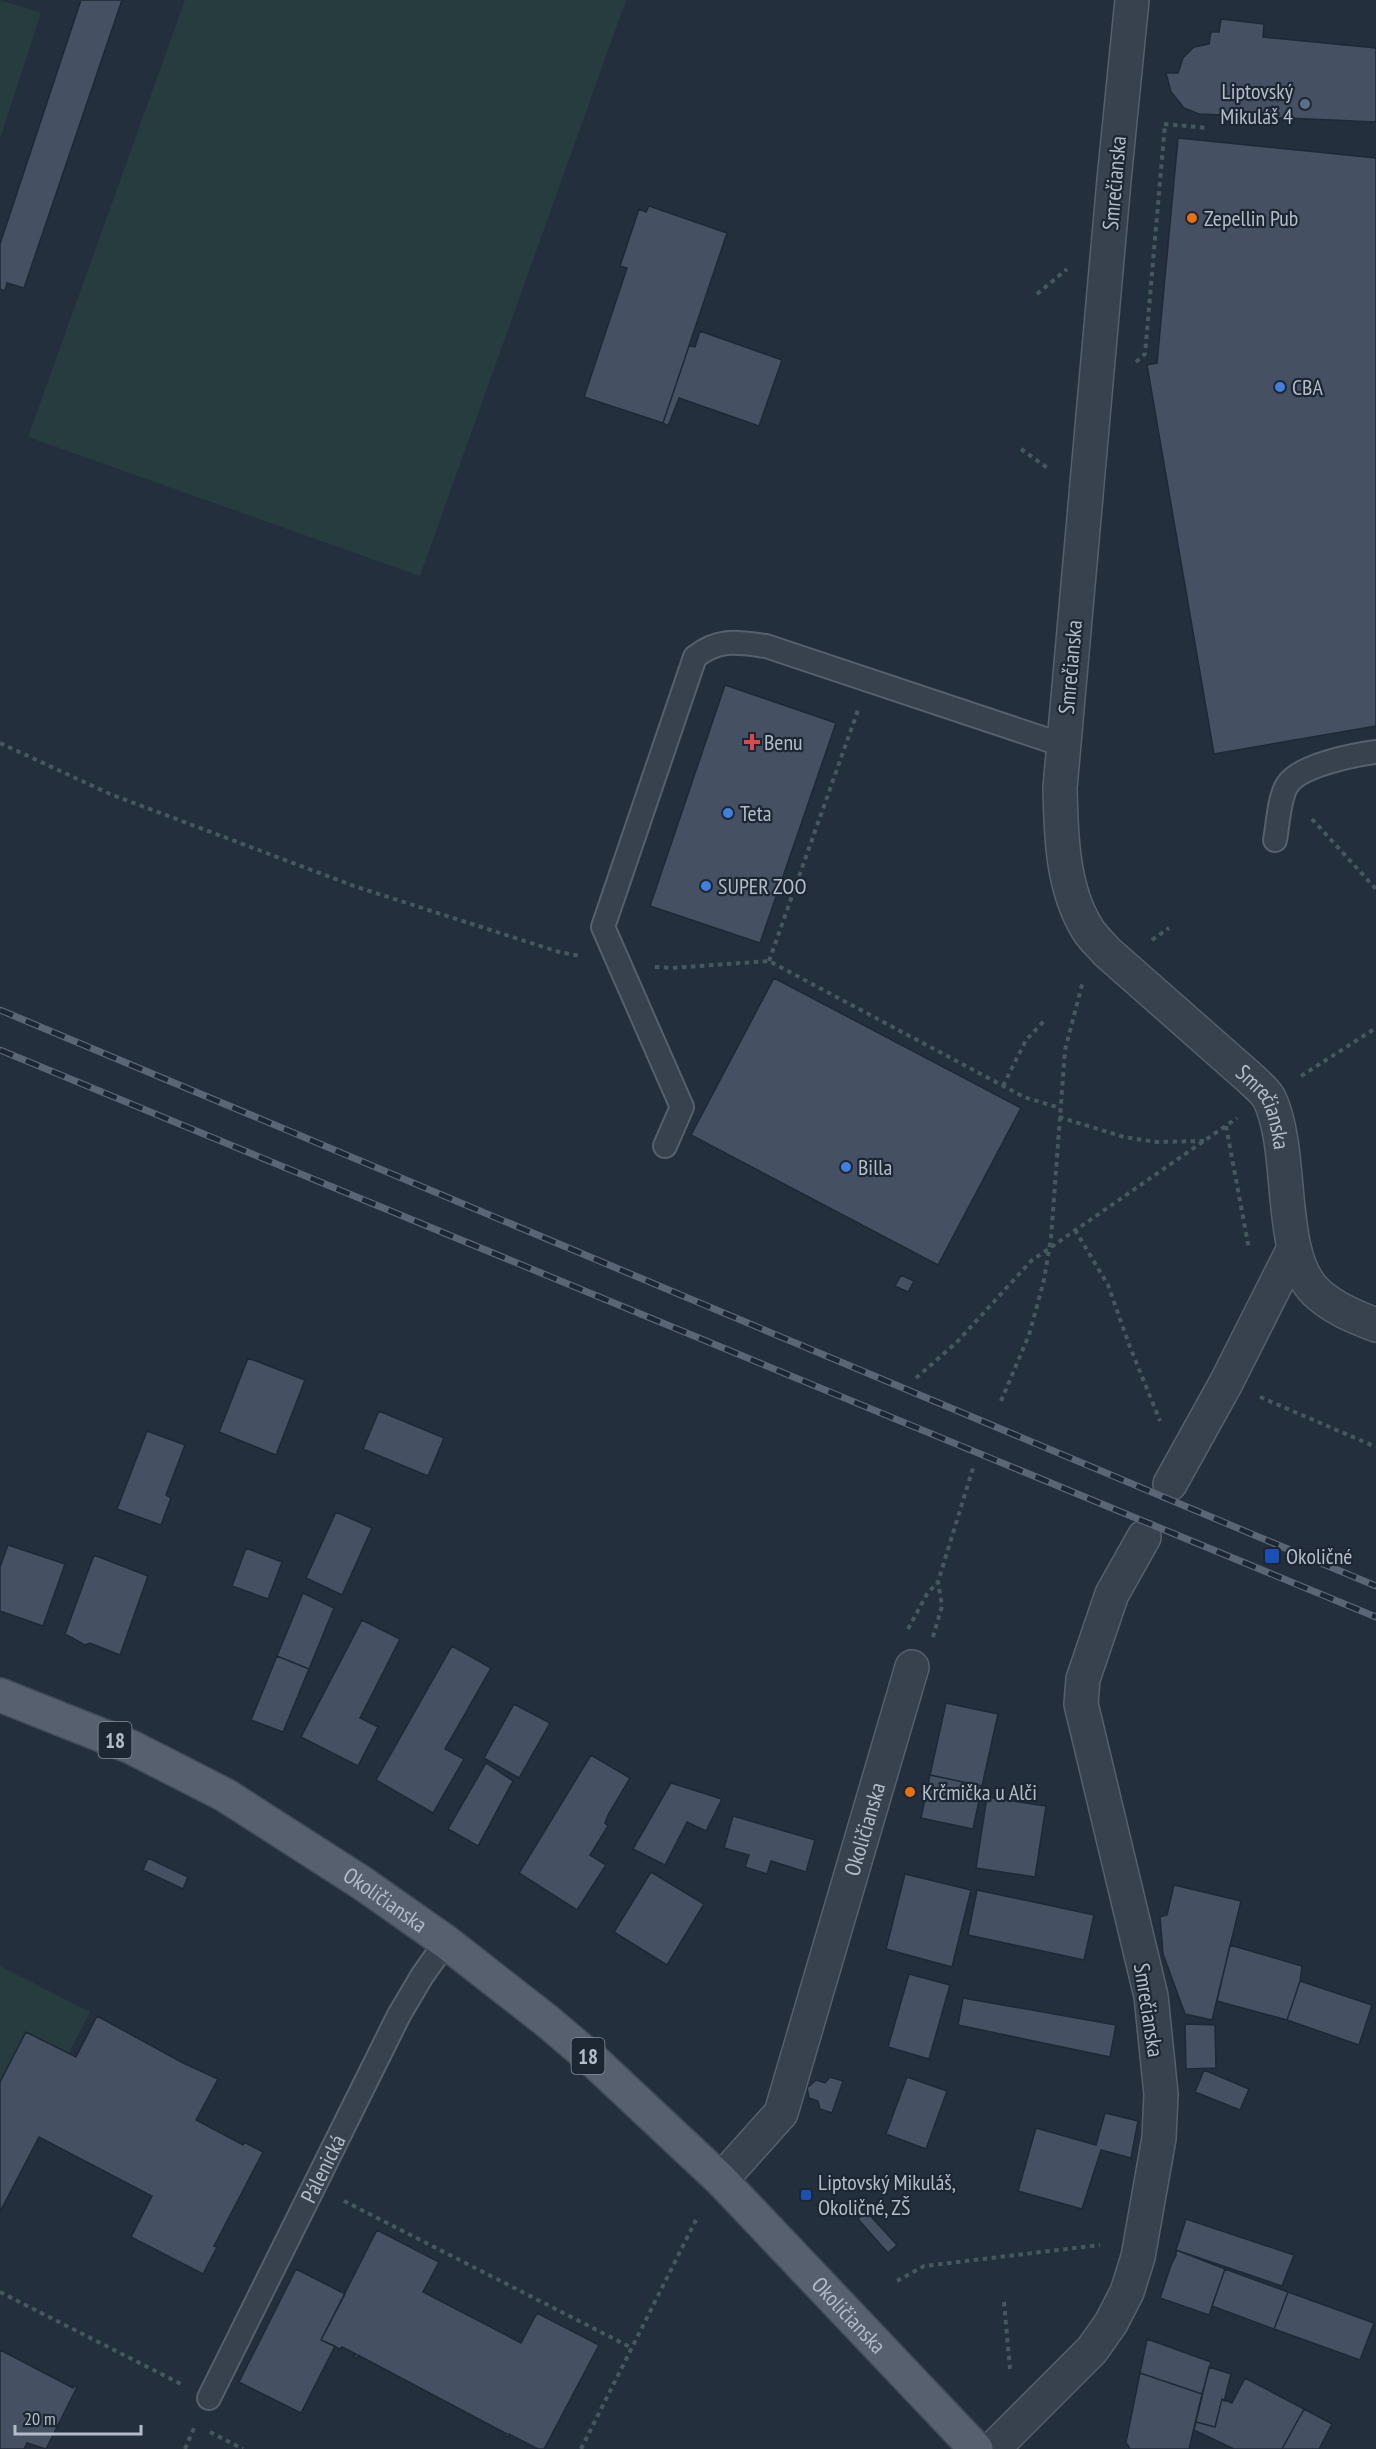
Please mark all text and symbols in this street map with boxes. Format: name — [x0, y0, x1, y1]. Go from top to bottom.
place label: Liptovský Mikuláš 4 — [1220, 77, 1294, 130]
marker: Liptovský Mikuláš 4 — [1298, 97, 1312, 111]
street label: Smrečianska — [1096, 135, 1132, 231]
place label: Zepellin Pub — [1204, 204, 1298, 232]
marker: Zepellin Pub — [1185, 211, 1199, 225]
place label: CBA — [1292, 373, 1323, 401]
marker: CBA — [1273, 380, 1287, 394]
street label: Smrečianska — [1052, 619, 1088, 715]
place label: Benu — [764, 728, 803, 756]
marker: Benu — [745, 735, 759, 749]
place label: Teta — [740, 799, 772, 827]
marker: Teta — [721, 806, 735, 820]
place label: SUPER ZOO — [718, 872, 807, 900]
marker: SUPER ZOO — [699, 879, 713, 893]
street label: Smrečianska — [1230, 1058, 1296, 1151]
place label: Billa — [858, 1153, 892, 1181]
marker: Billa — [839, 1160, 853, 1174]
place label: Okoličné — [1286, 1542, 1352, 1570]
marker: Okoličné — [1263, 1547, 1281, 1565]
road number: 18 — [98, 1722, 132, 1758]
place label: Krčmička u Alči — [922, 1778, 1037, 1806]
street label: Okoličianska — [838, 1779, 891, 1879]
marker: Krčmička u Alči — [903, 1785, 917, 1799]
street label: Okoličianska — [338, 1861, 433, 1938]
street label: Smrečianska — [1128, 1961, 1170, 2059]
road number: 18 — [572, 2038, 604, 2074]
street label: Pálenická — [294, 2130, 351, 2207]
place label: Liptovský Mikuláš, Okoličné, ZŠ — [818, 2168, 956, 2221]
marker: Liptovský Mikuláš, Okoličné, ZŠ — [799, 2188, 813, 2202]
street label: Okoličianska — [806, 2271, 892, 2359]
scale bar — [15, 2398, 141, 2436]
text: 20 m — [24, 2407, 56, 2430]

